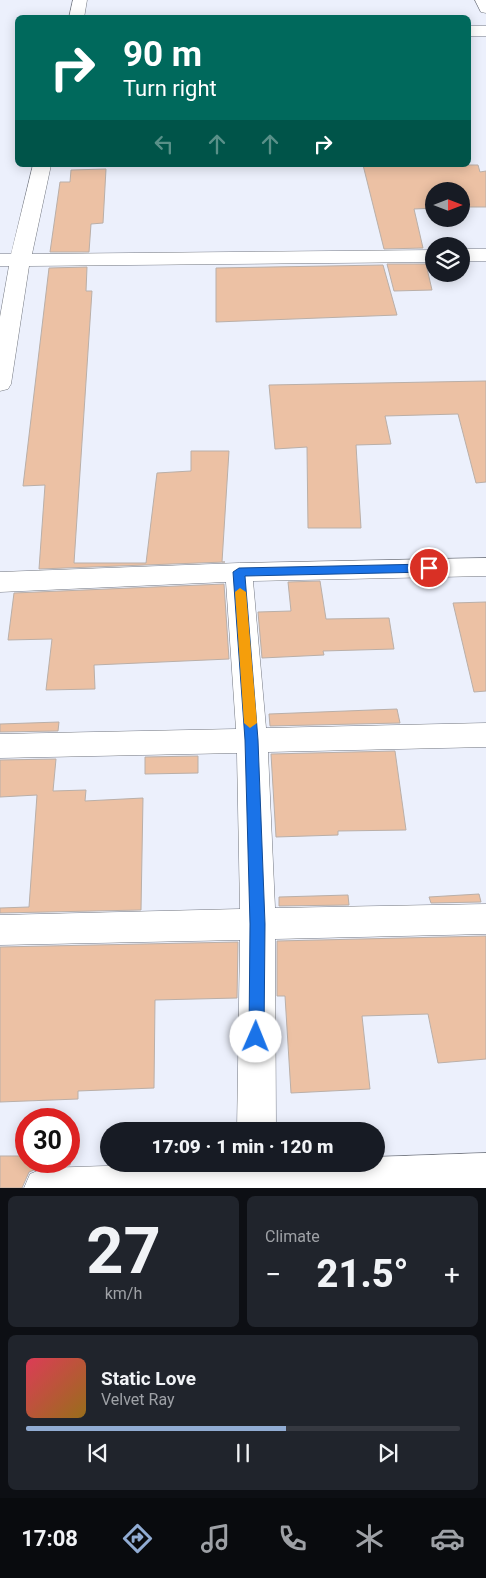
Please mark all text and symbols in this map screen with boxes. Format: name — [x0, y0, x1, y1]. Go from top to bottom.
text: 90 m — [123, 34, 202, 75]
icon: right — [40, 35, 105, 100]
text: Turn right — [123, 76, 217, 101]
icon: left — [150, 130, 178, 158]
icon: ahead — [203, 130, 231, 158]
icon: ahead — [256, 130, 284, 158]
icon: right — [309, 130, 337, 158]
north arrow — [425, 182, 470, 228]
map controls — [425, 182, 470, 282]
button: layers — [425, 237, 470, 282]
pin — [408, 547, 450, 589]
icon: arrive — [415, 554, 443, 582]
position arrow — [229, 1010, 281, 1062]
speed limit sign: 30 — [15, 1108, 80, 1173]
text: 17:09 · 1 min · 120 m — [151, 1135, 334, 1158]
text: 27 — [86, 1213, 161, 1289]
text: Climate — [265, 1227, 320, 1246]
text: 21.5° — [317, 1252, 409, 1296]
text: − — [265, 1258, 281, 1291]
text: + — [444, 1258, 460, 1291]
text: km/h — [105, 1284, 142, 1303]
text: Static Love — [101, 1367, 196, 1390]
text: Velvet Ray — [101, 1390, 175, 1409]
icon: previous — [84, 1439, 112, 1467]
icon: pause — [229, 1439, 257, 1467]
icon: next — [374, 1439, 402, 1467]
icon: directions — [120, 1521, 155, 1556]
icon: music — [198, 1521, 233, 1556]
icon: phone — [275, 1521, 310, 1556]
icon: climate — [352, 1521, 387, 1556]
icon: car — [430, 1521, 465, 1556]
text: 17:08 — [21, 1526, 78, 1551]

